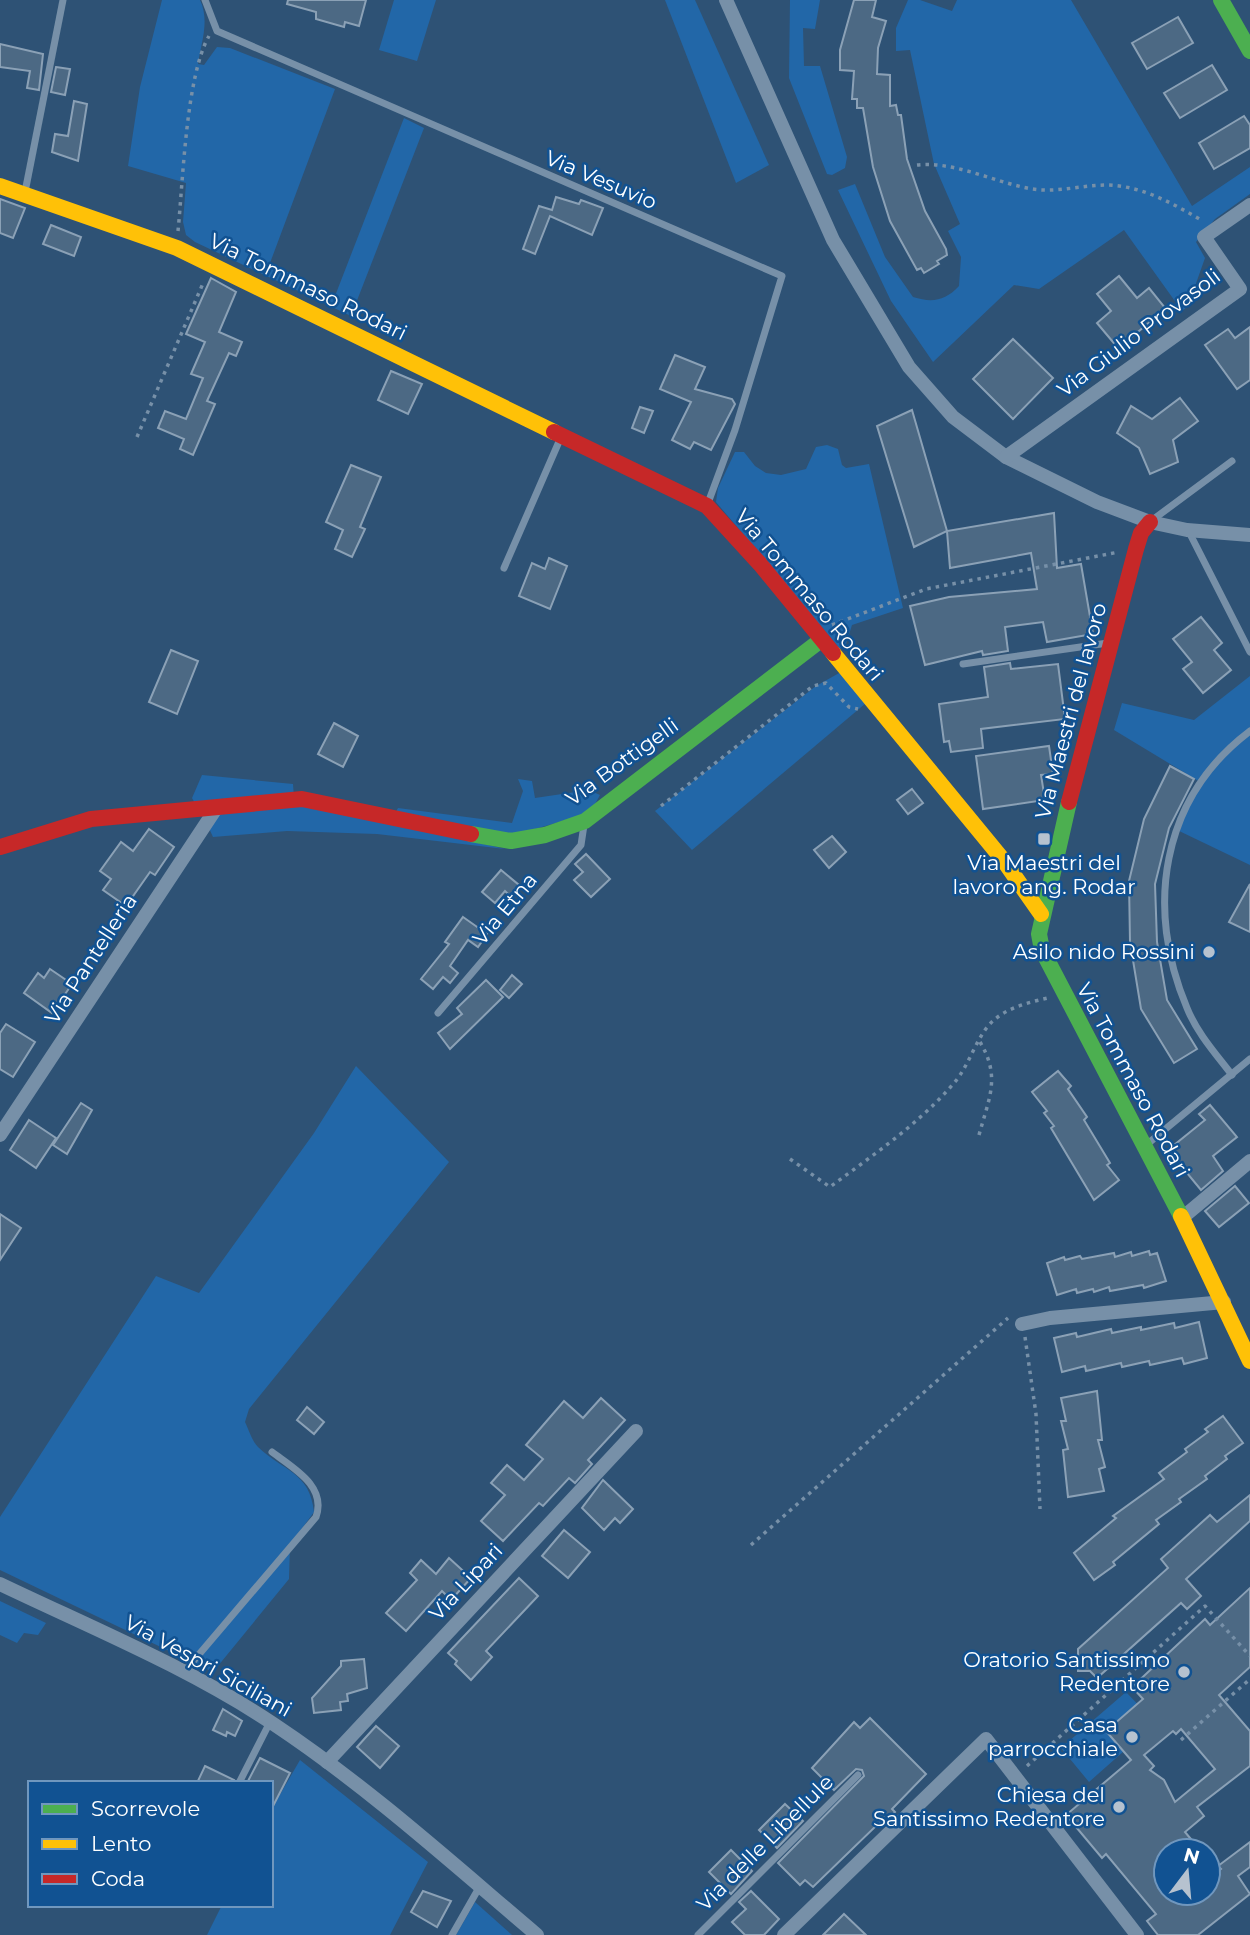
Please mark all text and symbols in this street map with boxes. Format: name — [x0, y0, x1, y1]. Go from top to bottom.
street label: Via Vesuvio — [542, 145, 661, 214]
street label: Via Tommaso Rodari — [205, 228, 411, 345]
street label: Via Giulio Provasoli — [1052, 263, 1225, 402]
street label: Via Tommaso Rodari — [730, 504, 889, 686]
street label: Via Maestri del lavoro — [1030, 600, 1111, 822]
street label: Via Bottigelli — [560, 712, 683, 811]
marker: Via Maestri del lavoro ang. Rodar — [1036, 831, 1052, 847]
place label: Via Maestri del lavoro ang. Rodar — [952, 850, 1136, 899]
street label: Via Etna — [467, 867, 542, 950]
street label: Via Pantelleria — [39, 889, 142, 1029]
place label: Asilo nido Rossini — [1013, 939, 1195, 964]
marker: Asilo nido Rossini — [1201, 944, 1217, 960]
street label: Via Tommaso Rodari — [1072, 978, 1195, 1181]
street label: Via Lipari — [424, 1538, 508, 1625]
street label: Via Vespri Siciliani — [120, 1609, 296, 1722]
place label: Oratorio Santissimo Redentore — [963, 1647, 1170, 1696]
marker: Oratorio Santissimo Redentore — [1176, 1664, 1192, 1680]
place label: Casa parrocchiale — [988, 1712, 1118, 1761]
marker: Casa parrocchiale — [1124, 1729, 1140, 1745]
street label: Via delle Libellule — [691, 1769, 838, 1916]
legend — [28, 1781, 273, 1907]
place label: Chiesa del Santissimo Redentore — [873, 1782, 1105, 1831]
text: Scorrevole — [91, 1796, 200, 1821]
marker: Chiesa del Santissimo Redentore — [1111, 1799, 1127, 1815]
text: Lento — [91, 1831, 151, 1856]
north arrow — [1152, 1837, 1222, 1907]
text: N — [1181, 1843, 1202, 1869]
text: Coda — [91, 1866, 145, 1891]

